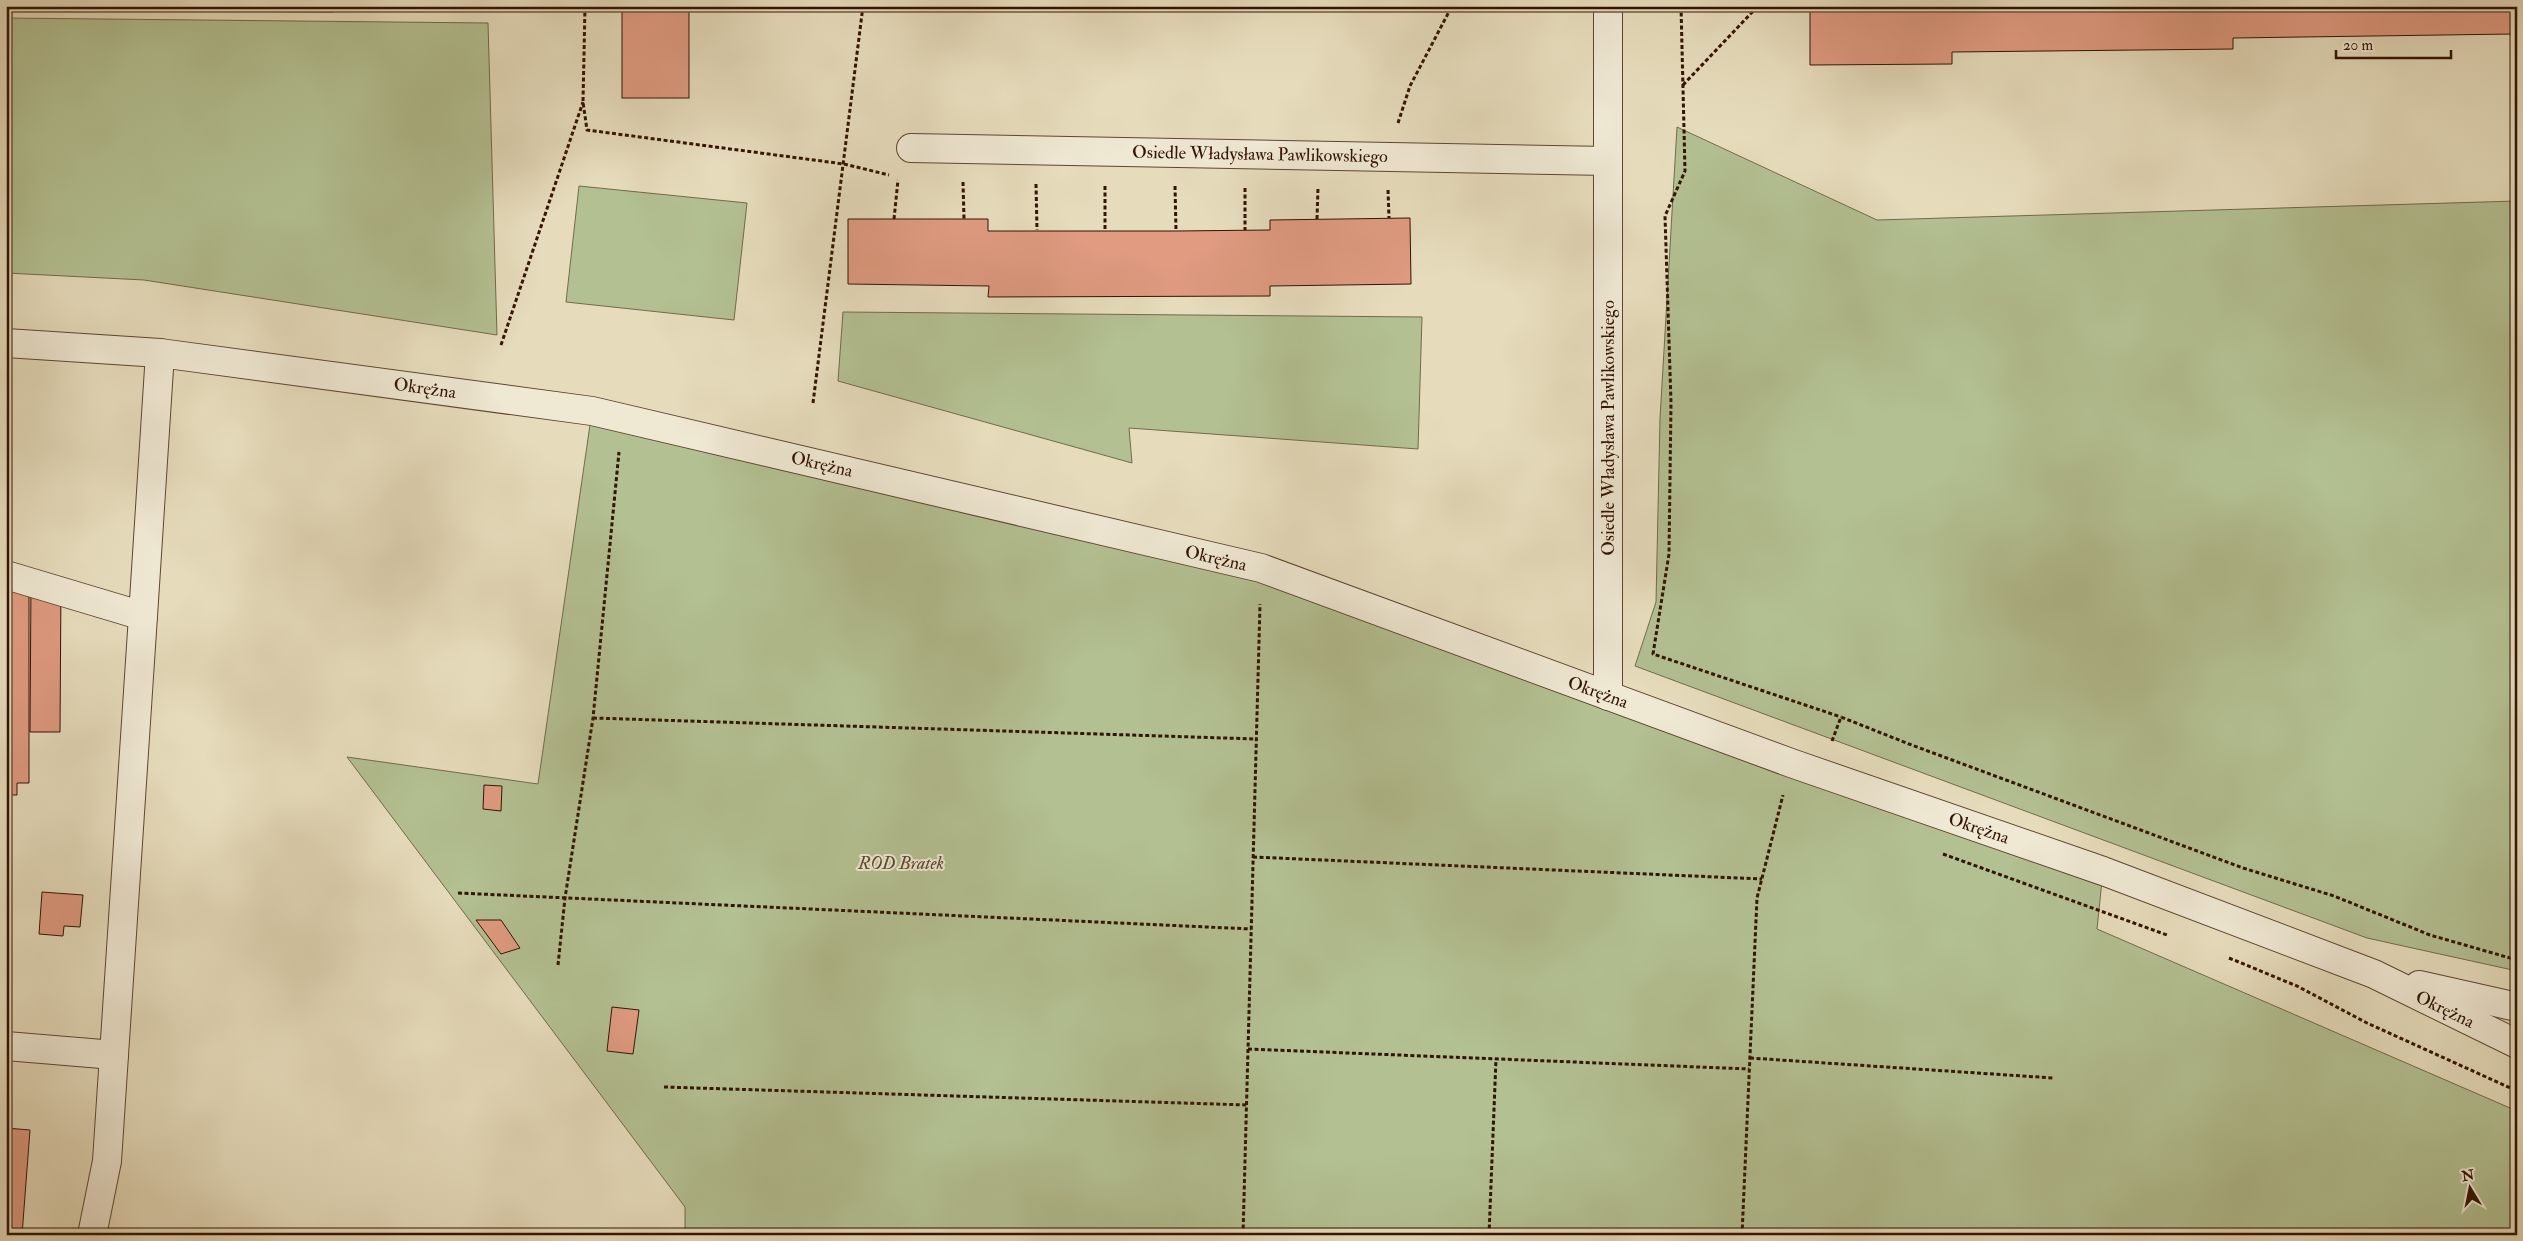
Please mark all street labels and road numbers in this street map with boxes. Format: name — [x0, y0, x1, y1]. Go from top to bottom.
street label: Osiedle Władysława Pawlikowskiego — [1132, 141, 1388, 168]
street label: Osiedle Władysława Pawlikowskiego — [1597, 300, 1620, 556]
street label: Okrężna — [392, 373, 458, 404]
street label: Okrężna — [789, 446, 856, 483]
street label: Okrężna — [1183, 540, 1250, 577]
street label: Okrężna — [1564, 671, 1632, 714]
street label: Okrężna — [1945, 807, 2013, 850]
street label: Okrężna — [2412, 985, 2479, 1034]

